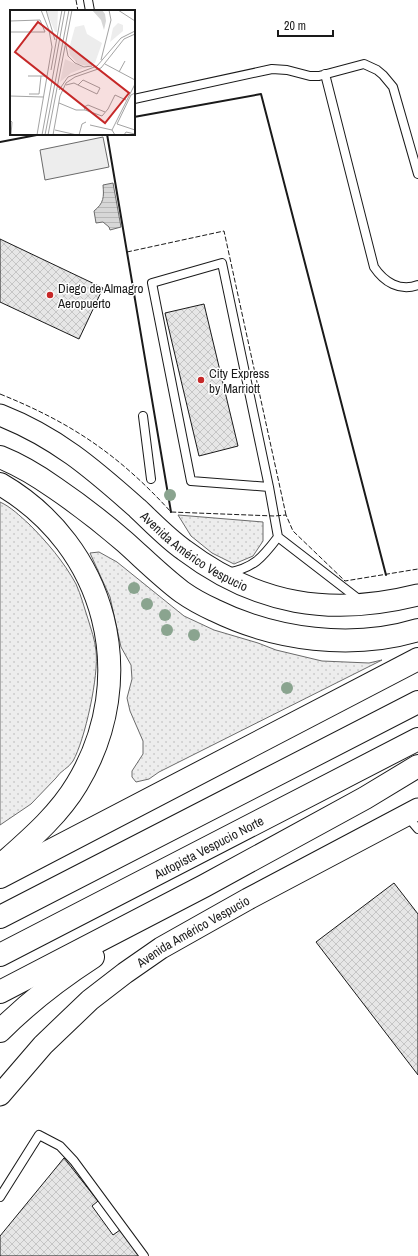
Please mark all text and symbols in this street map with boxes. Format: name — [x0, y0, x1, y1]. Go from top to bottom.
inset map — [10, 10, 135, 135]
scale bar — [278, 12, 333, 38]
text: 20 m — [284, 18, 306, 34]
place label: Diego de Almagro Aeropuerto — [57, 280, 143, 312]
marker: Diego de Almagro Aeropuerto — [45, 290, 55, 300]
place label: City Express by Marriott — [209, 365, 269, 397]
marker: City Express by Marriott — [196, 375, 206, 385]
street label: Avenida Américo Vespucio — [136, 507, 251, 595]
street label: Autopista Vespucio Norte — [150, 812, 267, 883]
street label: Avenida Américo Vespucio — [132, 891, 252, 972]

